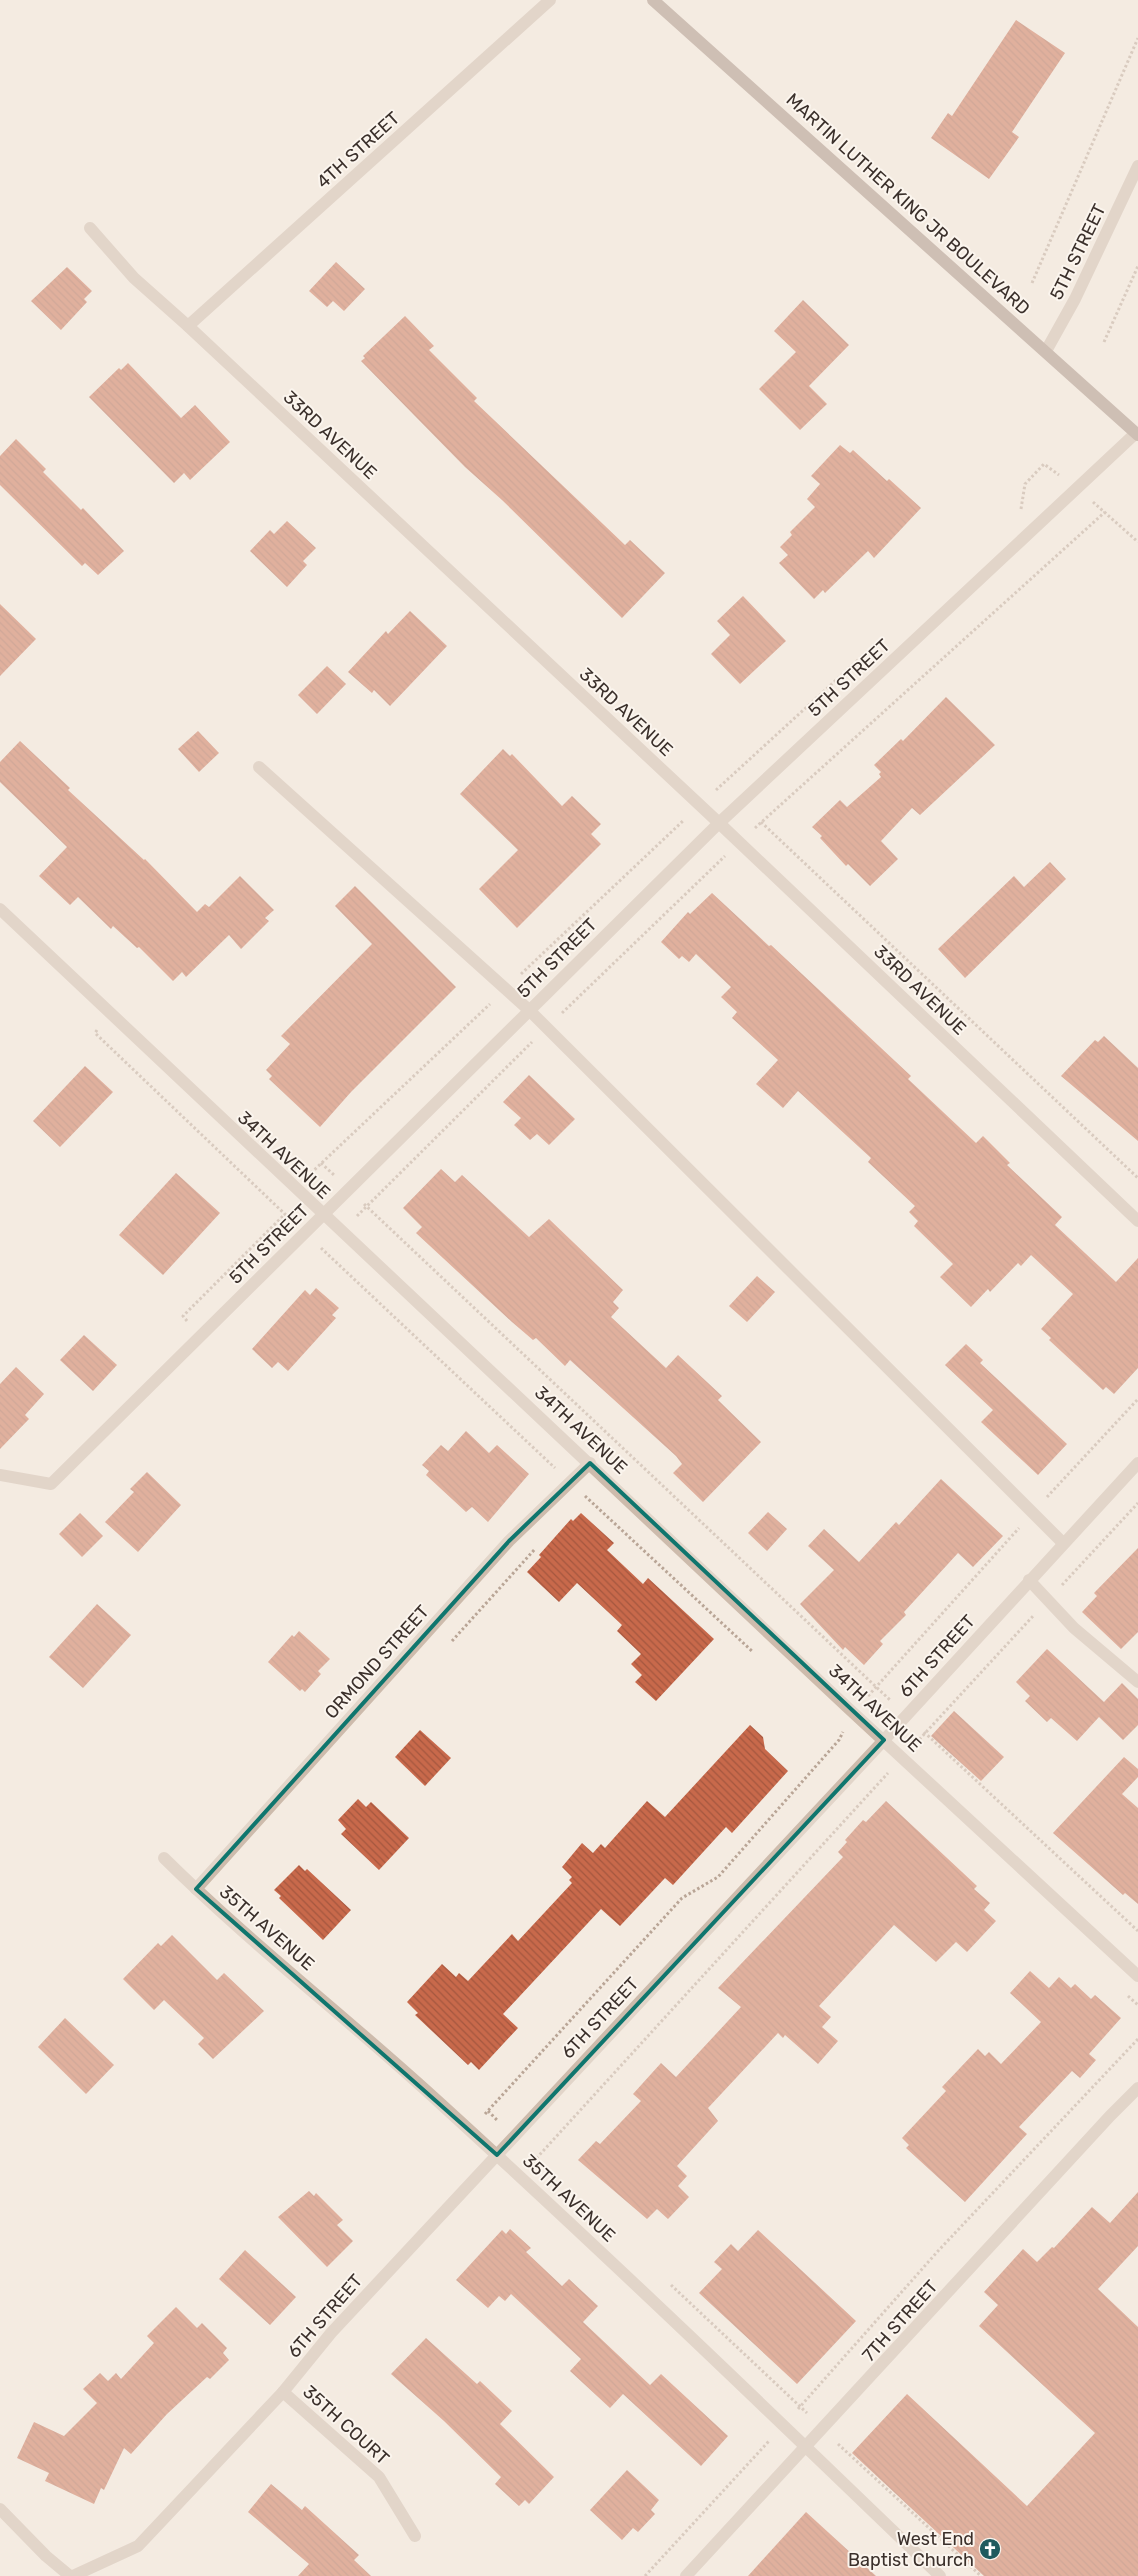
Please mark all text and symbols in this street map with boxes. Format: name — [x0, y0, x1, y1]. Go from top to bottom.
street label: MARTIN LUTHER KING JR BOULEVARD — [782, 89, 1034, 319]
street label: 4TH STREET — [312, 107, 404, 193]
street label: 5TH STREET — [1045, 200, 1111, 304]
street label: 33RD AVENUE — [279, 386, 381, 484]
street label: 5TH STREET — [804, 635, 894, 721]
street label: 33RD AVENUE — [575, 663, 677, 761]
street label: 5TH STREET — [512, 913, 602, 1003]
street label: 33RD AVENUE — [869, 941, 971, 1039]
street label: 34TH AVENUE — [233, 1106, 335, 1204]
street label: 5TH STREET — [224, 1199, 314, 1289]
street label: 34TH AVENUE — [530, 1381, 632, 1479]
street label: ORMOND STREET — [320, 1601, 434, 1723]
street label: 6TH STREET — [894, 1610, 980, 1702]
street label: 34TH AVENUE — [824, 1659, 926, 1757]
street label: 35TH AVENUE — [215, 1881, 319, 1975]
street label: 6TH STREET — [557, 1973, 643, 2063]
street label: 35TH AVENUE — [518, 2149, 620, 2247]
street label: 6TH STREET — [283, 2270, 367, 2362]
street label: 7TH STREET — [858, 2276, 942, 2366]
street label: 35TH COURT — [298, 2381, 394, 2469]
place label: West End Baptist Church — [848, 2528, 974, 2571]
church icon: West End Baptist Church — [978, 2537, 1002, 2561]

